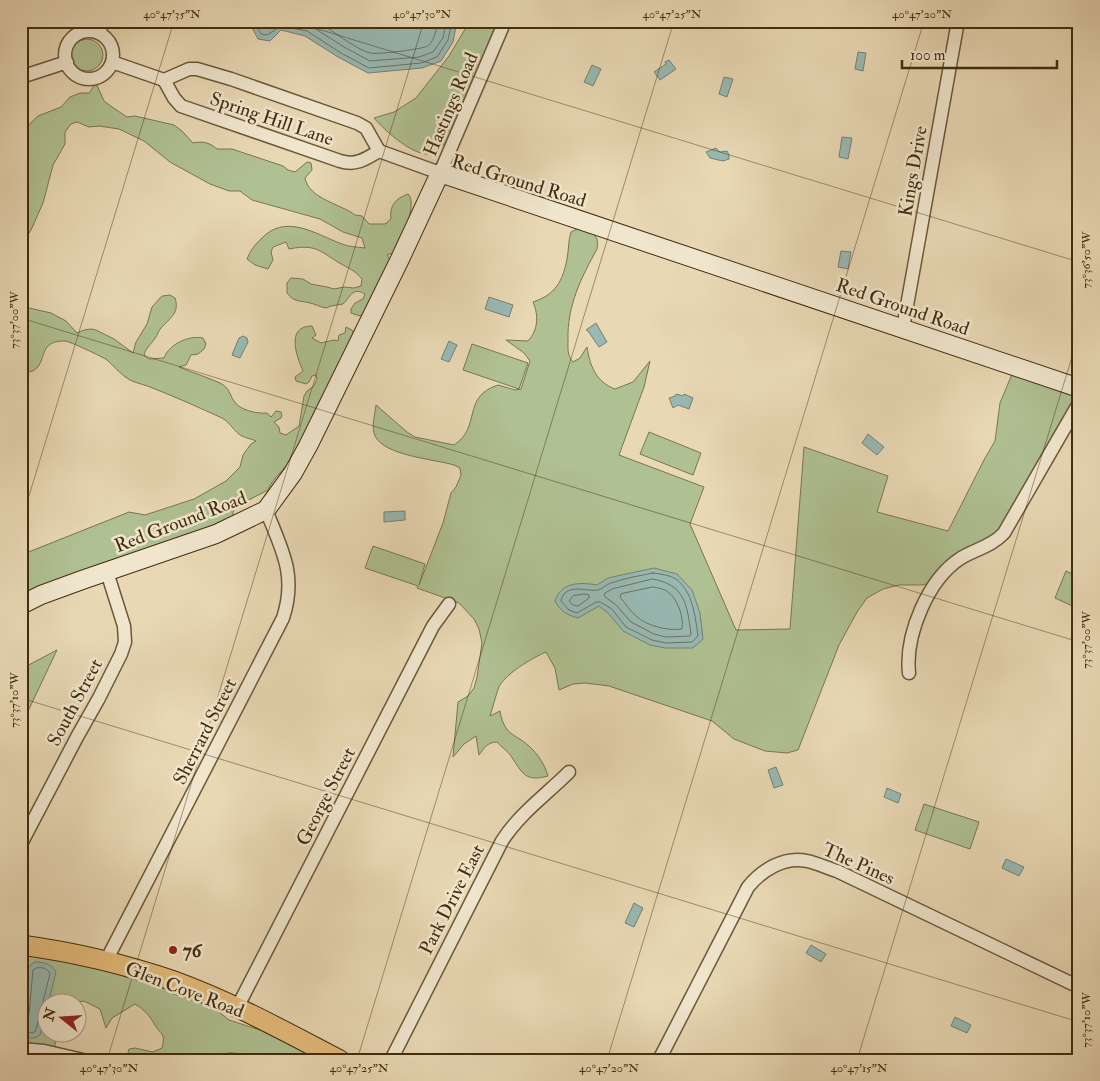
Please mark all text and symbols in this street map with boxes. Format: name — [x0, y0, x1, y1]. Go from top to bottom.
text: 40°47'35"N — [143, 7, 201, 22]
text: 40°47'30"N — [393, 7, 451, 22]
text: 40°47'25"N — [643, 7, 702, 22]
text: 40°47'20"N — [892, 7, 952, 22]
scale bar — [902, 38, 1058, 70]
text: 100 m — [910, 46, 946, 65]
street label: Hastings Road — [418, 48, 484, 160]
street label: Spring Hill Lane — [206, 87, 337, 152]
street label: Kings Drive — [893, 124, 933, 218]
street label: Red Ground Road — [448, 149, 590, 213]
text: 73°36'50"W — [1079, 231, 1094, 288]
street label: Red Ground Road — [833, 273, 973, 341]
text: 73°37'00"W — [7, 291, 22, 349]
street label: Red Ground Road — [111, 485, 250, 558]
text: 73°37'00"W — [1079, 611, 1094, 669]
street label: South Street — [42, 655, 108, 750]
text: 73°37'10"W — [7, 672, 22, 728]
street label: Sherrard Street — [168, 674, 242, 789]
street label: George Street — [291, 743, 361, 850]
street label: The Pines — [819, 837, 898, 890]
street label: Park Drive East — [414, 840, 490, 958]
place label: 76 — [183, 939, 203, 963]
marker: 76 — [167, 944, 179, 956]
street label: Glen Cove Road — [122, 956, 248, 1024]
text: 73°37'10"W — [1079, 992, 1094, 1048]
north arrow — [38, 994, 88, 1044]
text: N — [40, 1005, 60, 1024]
text: 40°47'30"N — [80, 1061, 138, 1076]
text: 40°47'25"N — [330, 1061, 389, 1076]
text: 40°47'20"N — [579, 1061, 639, 1076]
text: 40°47'15"N — [830, 1061, 888, 1076]

